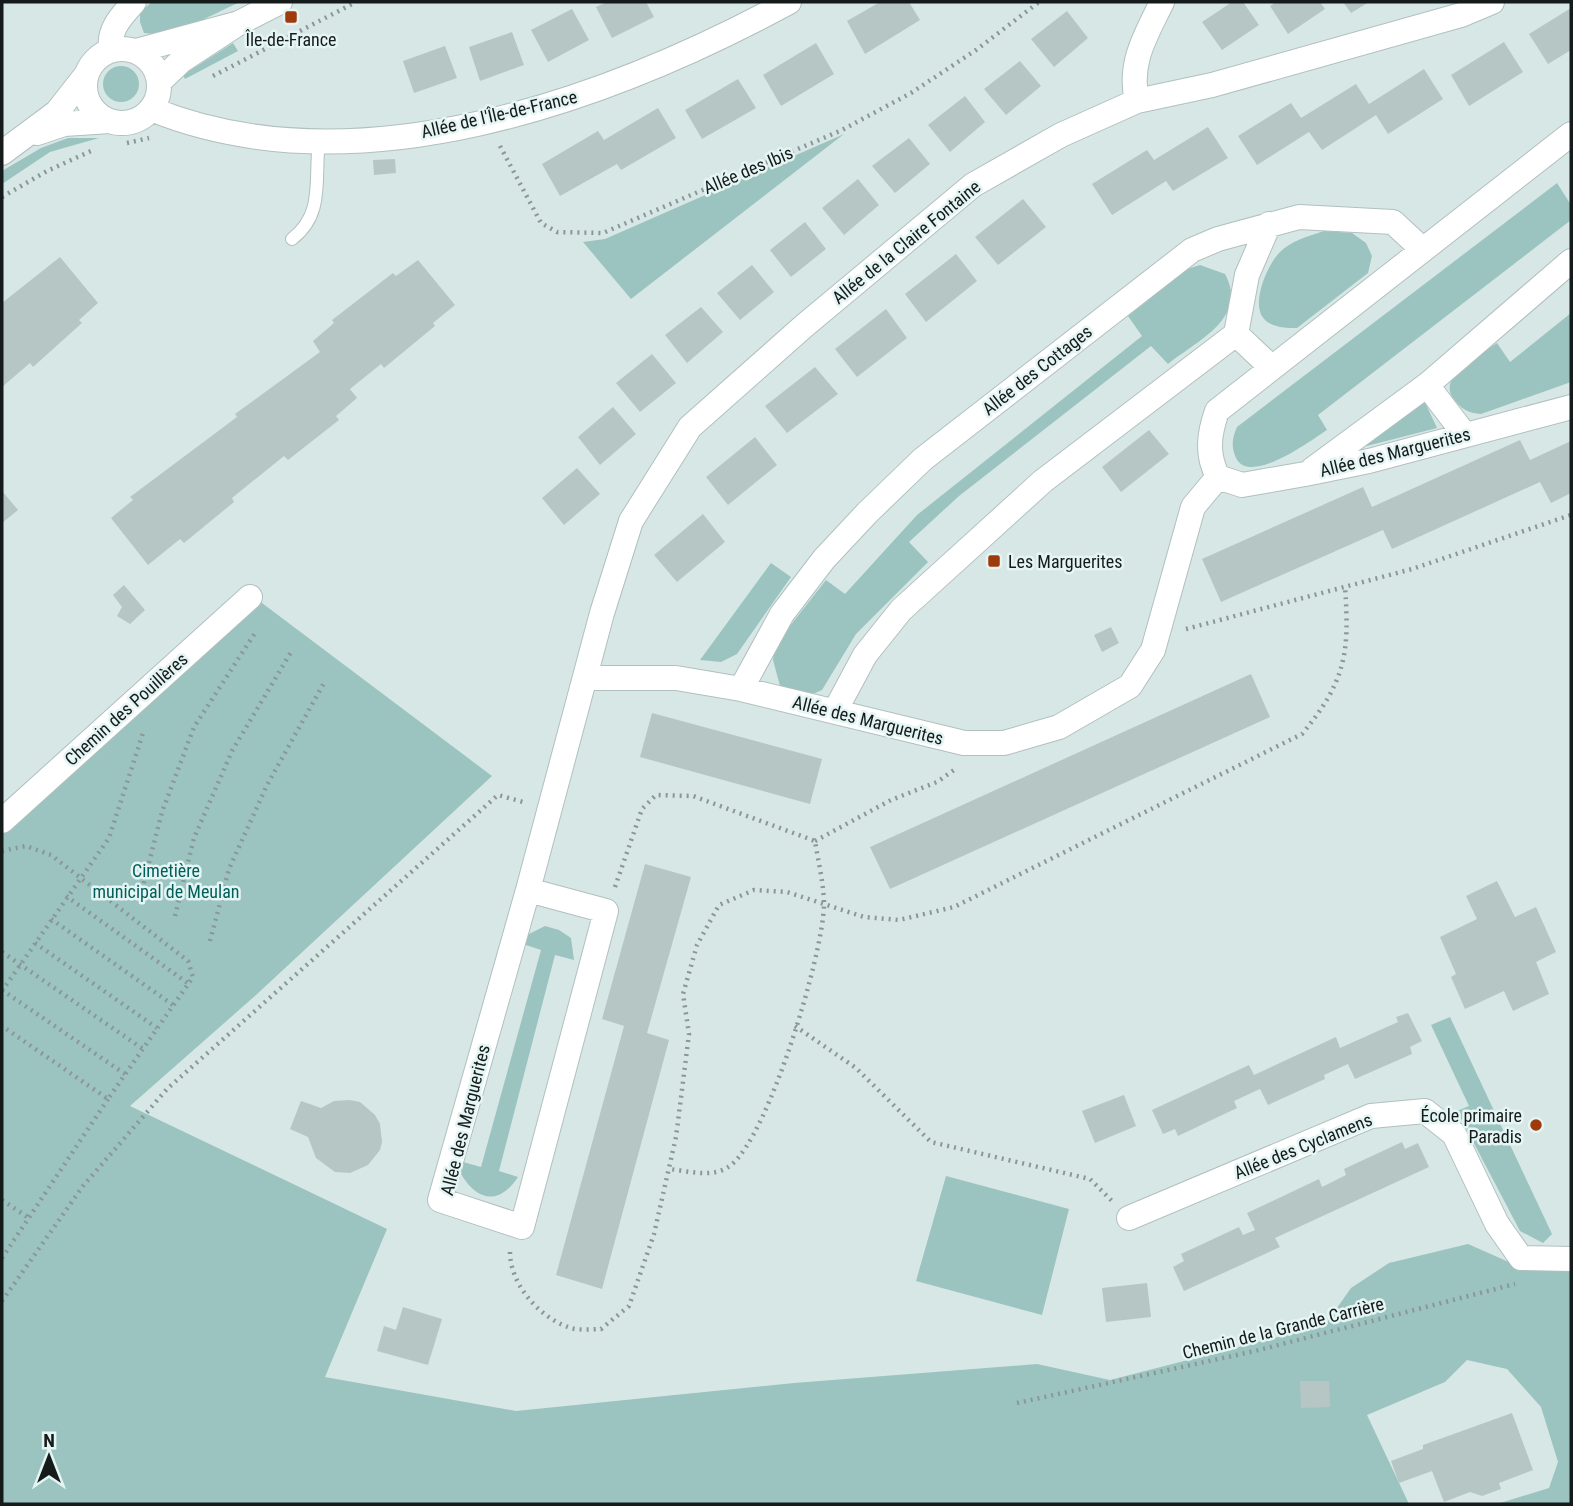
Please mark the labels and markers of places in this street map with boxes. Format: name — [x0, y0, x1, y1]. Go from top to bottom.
marker: Île-de-France — [283, 9, 299, 25]
place label: Île-de-France — [244, 29, 337, 50]
place label: Les Marguerites — [1008, 551, 1122, 572]
marker: Les Marguerites — [986, 553, 1002, 569]
place label: École primaire Paradis — [1421, 1105, 1522, 1147]
marker: École primaire Paradis — [1528, 1117, 1544, 1133]

